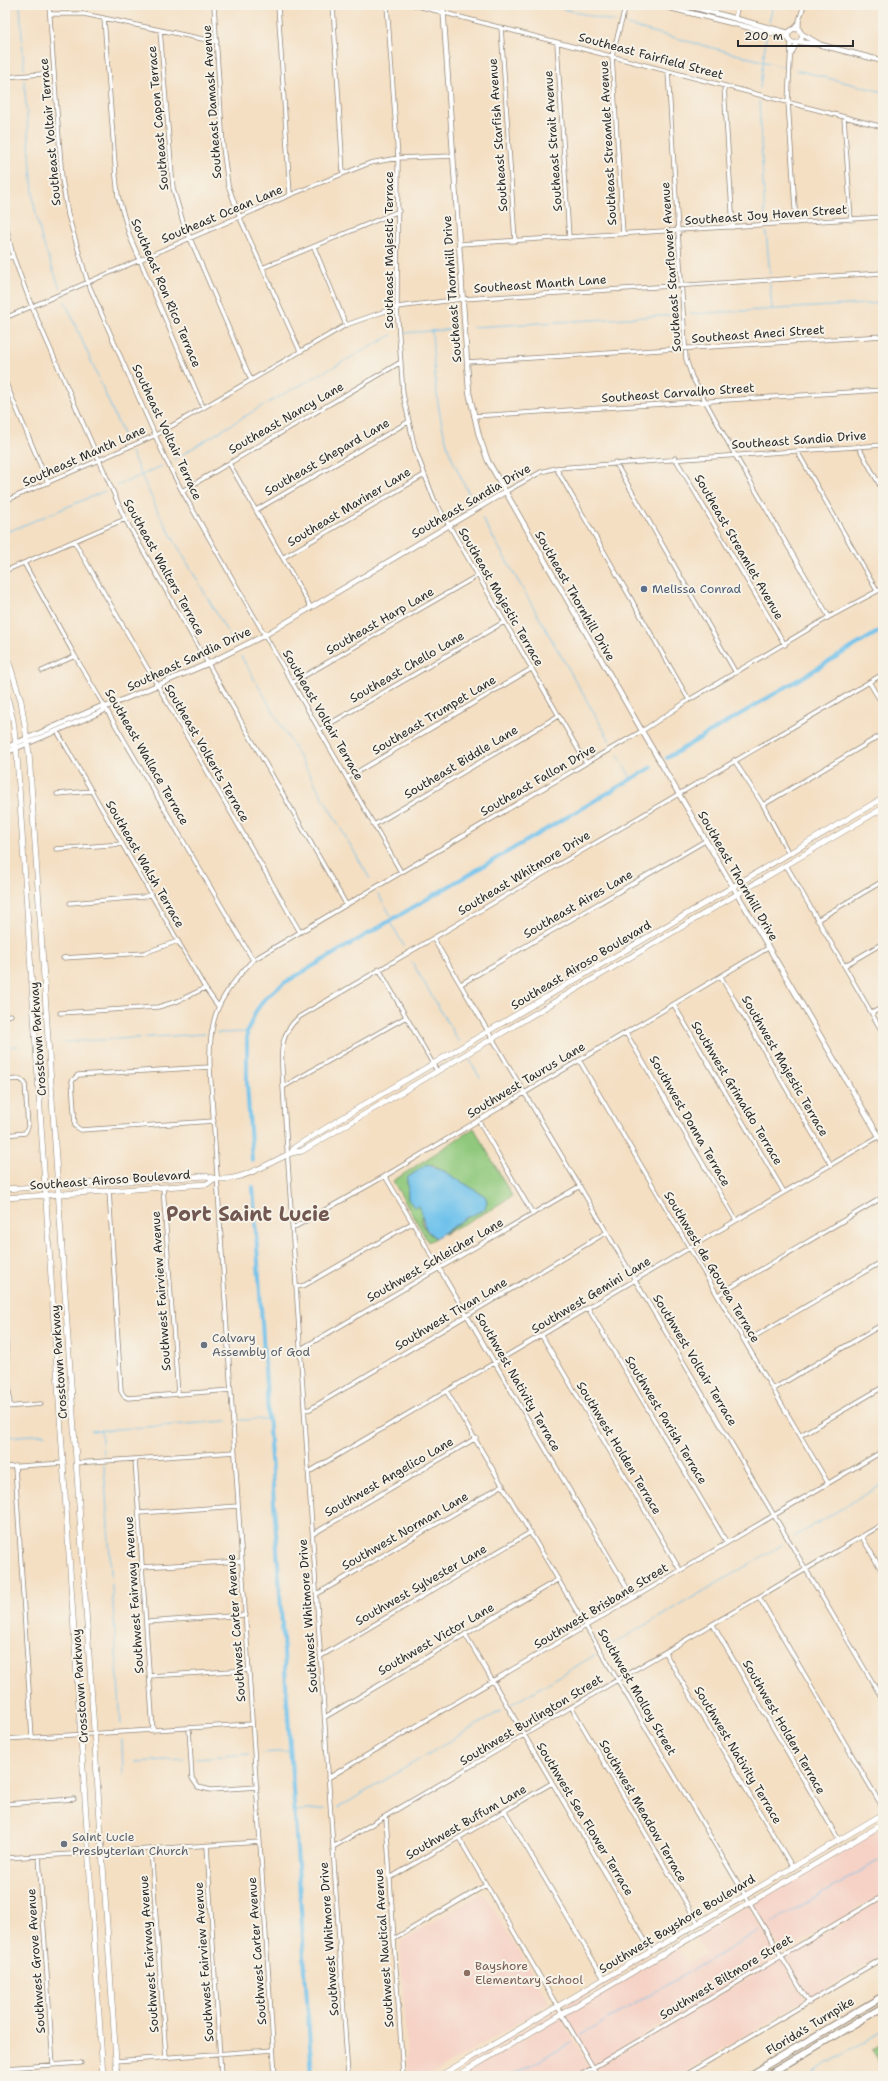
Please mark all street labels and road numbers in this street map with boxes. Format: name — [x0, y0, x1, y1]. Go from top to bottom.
street label: Southeast Damask Avenue — [199, 24, 225, 179]
street label: Southeast Fairfield Street — [577, 29, 725, 83]
street label: Southeast Capon Terrace — [144, 45, 172, 191]
street label: Southeast Voltair Terrace — [36, 57, 64, 207]
street label: Southeast Starfish Avenue — [485, 57, 511, 212]
street label: Southeast Streamlet Avenue — [596, 60, 620, 226]
street label: Southeast Strait Avenue — [540, 70, 566, 212]
street label: Southeast Majestic Terrace — [381, 171, 397, 329]
street label: Southeast Ocean Lane — [159, 181, 285, 247]
street label: Southeast Starflower Avenue — [657, 181, 685, 353]
street label: Southeast Joy Haven Street — [684, 201, 848, 229]
street label: Southeast Thornhill Drive — [439, 215, 465, 363]
street label: Southeast Ron Rico Terrace — [127, 216, 205, 370]
street label: Southeast Manth Lane — [473, 271, 607, 297]
street label: Southeast Aneci Street — [691, 321, 825, 347]
street label: Southeast Voltair Terrace — [128, 361, 206, 503]
street label: Southeast Nancy Lane — [225, 378, 347, 458]
street label: Southeast Carvalho Street — [601, 380, 755, 406]
street label: Southeast Shepard Lane — [262, 415, 393, 499]
street label: Southeast Manth Lane — [20, 422, 148, 490]
street label: Southeast Sandia Drive — [731, 427, 867, 453]
street label: Southeast Sandia Drive — [408, 460, 534, 542]
street label: Southeast Mariner Lane — [284, 464, 414, 550]
street label: Southeast Streamlet Avenue — [691, 471, 787, 623]
street label: Southeast Walters Terrace — [120, 496, 208, 638]
street label: Southeast Majestic Terrace — [455, 525, 547, 669]
street label: Southeast Thornhill Drive — [531, 528, 619, 664]
street label: Southeast Harp Lane — [323, 583, 437, 659]
street label: Southeast Sandia Drive — [124, 623, 254, 695]
street label: Southeast Chello Lane — [347, 628, 467, 706]
street label: Southeast Voltair Terrace — [279, 647, 367, 783]
street label: Southeast Trumpet Lane — [369, 672, 499, 758]
street label: Southeast Volkerts Terrace — [161, 681, 253, 825]
street label: Southeast Wallace Terrace — [101, 686, 193, 828]
street label: Southeast Biddle Lane — [401, 722, 521, 802]
street label: Southeast Fallon Drive — [477, 740, 599, 820]
street label: Southeast Walsh Terrace — [102, 797, 188, 931]
street label: Southeast Thornhill Drive — [694, 808, 782, 944]
street label: Southeast Whitmore Drive — [455, 827, 593, 919]
street label: Southeast Aires Lane — [520, 866, 636, 942]
street label: Southeast Airoso Boulevard — [508, 916, 654, 1013]
street label: Crosstown Parkway — [26, 981, 50, 1097]
street label: Southwest Majestic Terrace — [738, 993, 832, 1140]
street label: Southwest Grimaldo Terrace — [688, 1018, 786, 1168]
street label: Southwest Taurus Lane — [464, 1038, 588, 1122]
street label: Southwest Donna Terrace — [646, 1053, 734, 1190]
street label: Southeast Airoso Boulevard — [29, 1166, 191, 1194]
street label: Southwest de Gouvea Terrace — [660, 1188, 764, 1346]
street label: Southwest Fairview Avenue — [147, 1210, 175, 1371]
street label: Southwest Schleicher Lane — [364, 1214, 506, 1306]
street label: Southwest Gemini Lane — [528, 1253, 654, 1337]
street label: Southwest Tivan Lane — [392, 1274, 510, 1354]
street label: Southwest Voltair Terrace — [649, 1291, 741, 1429]
street label: Crosstown Parkway — [47, 1304, 71, 1420]
street label: Southwest Nativity Terrace — [472, 1310, 565, 1455]
street label: Southwest Parish Terrace — [621, 1353, 711, 1487]
street label: Southwest Holden Terrace — [573, 1378, 665, 1518]
street label: Southwest Angelico Lane — [322, 1433, 457, 1521]
street label: Southwest Norman Lane — [339, 1488, 471, 1574]
street label: Southwest Fairway Avenue — [120, 1515, 147, 1674]
street label: Southwest Whitmore Drive — [295, 1538, 321, 1694]
street label: Southwest Sylvester Lane — [352, 1541, 490, 1629]
street label: Southwest Carter Avenue — [223, 1553, 249, 1702]
street label: Southwest Brisbane Street — [531, 1559, 671, 1653]
street label: Southwest Victor Lane — [375, 1599, 497, 1679]
street label: Southwest Molloy Street — [594, 1626, 680, 1758]
street label: Crosstown Parkway — [68, 1628, 92, 1744]
street label: Southwest Holden Terrace — [739, 1657, 829, 1797]
street label: Southwest Burlington Street — [457, 1671, 605, 1769]
street label: Southwest Nativity Terrace — [690, 1683, 786, 1827]
street label: Southwest Meadow Terrace — [596, 1737, 691, 1885]
street label: Southwest Sea Flower Terrace — [533, 1739, 637, 1899]
street label: Southwest Buffum Lane — [403, 1781, 529, 1863]
street label: Southwest Whitmore Drive — [316, 1861, 342, 2017]
street label: Southwest Nautical Avenue — [370, 1868, 398, 2028]
street label: Southwest Bayshore Boulevard — [596, 1871, 758, 1977]
street label: Southwest Fairway Avenue — [135, 1874, 162, 2033]
street label: Southwest Carter Avenue — [244, 1876, 270, 2025]
street label: Southwest Fairview Avenue — [190, 1881, 218, 2042]
street label: Southwest Grove Avenue — [23, 1888, 49, 2034]
street label: Southwest Biltmore Street — [657, 1931, 795, 2023]
street label: Florida's Turnpike — [763, 1993, 857, 2059]

